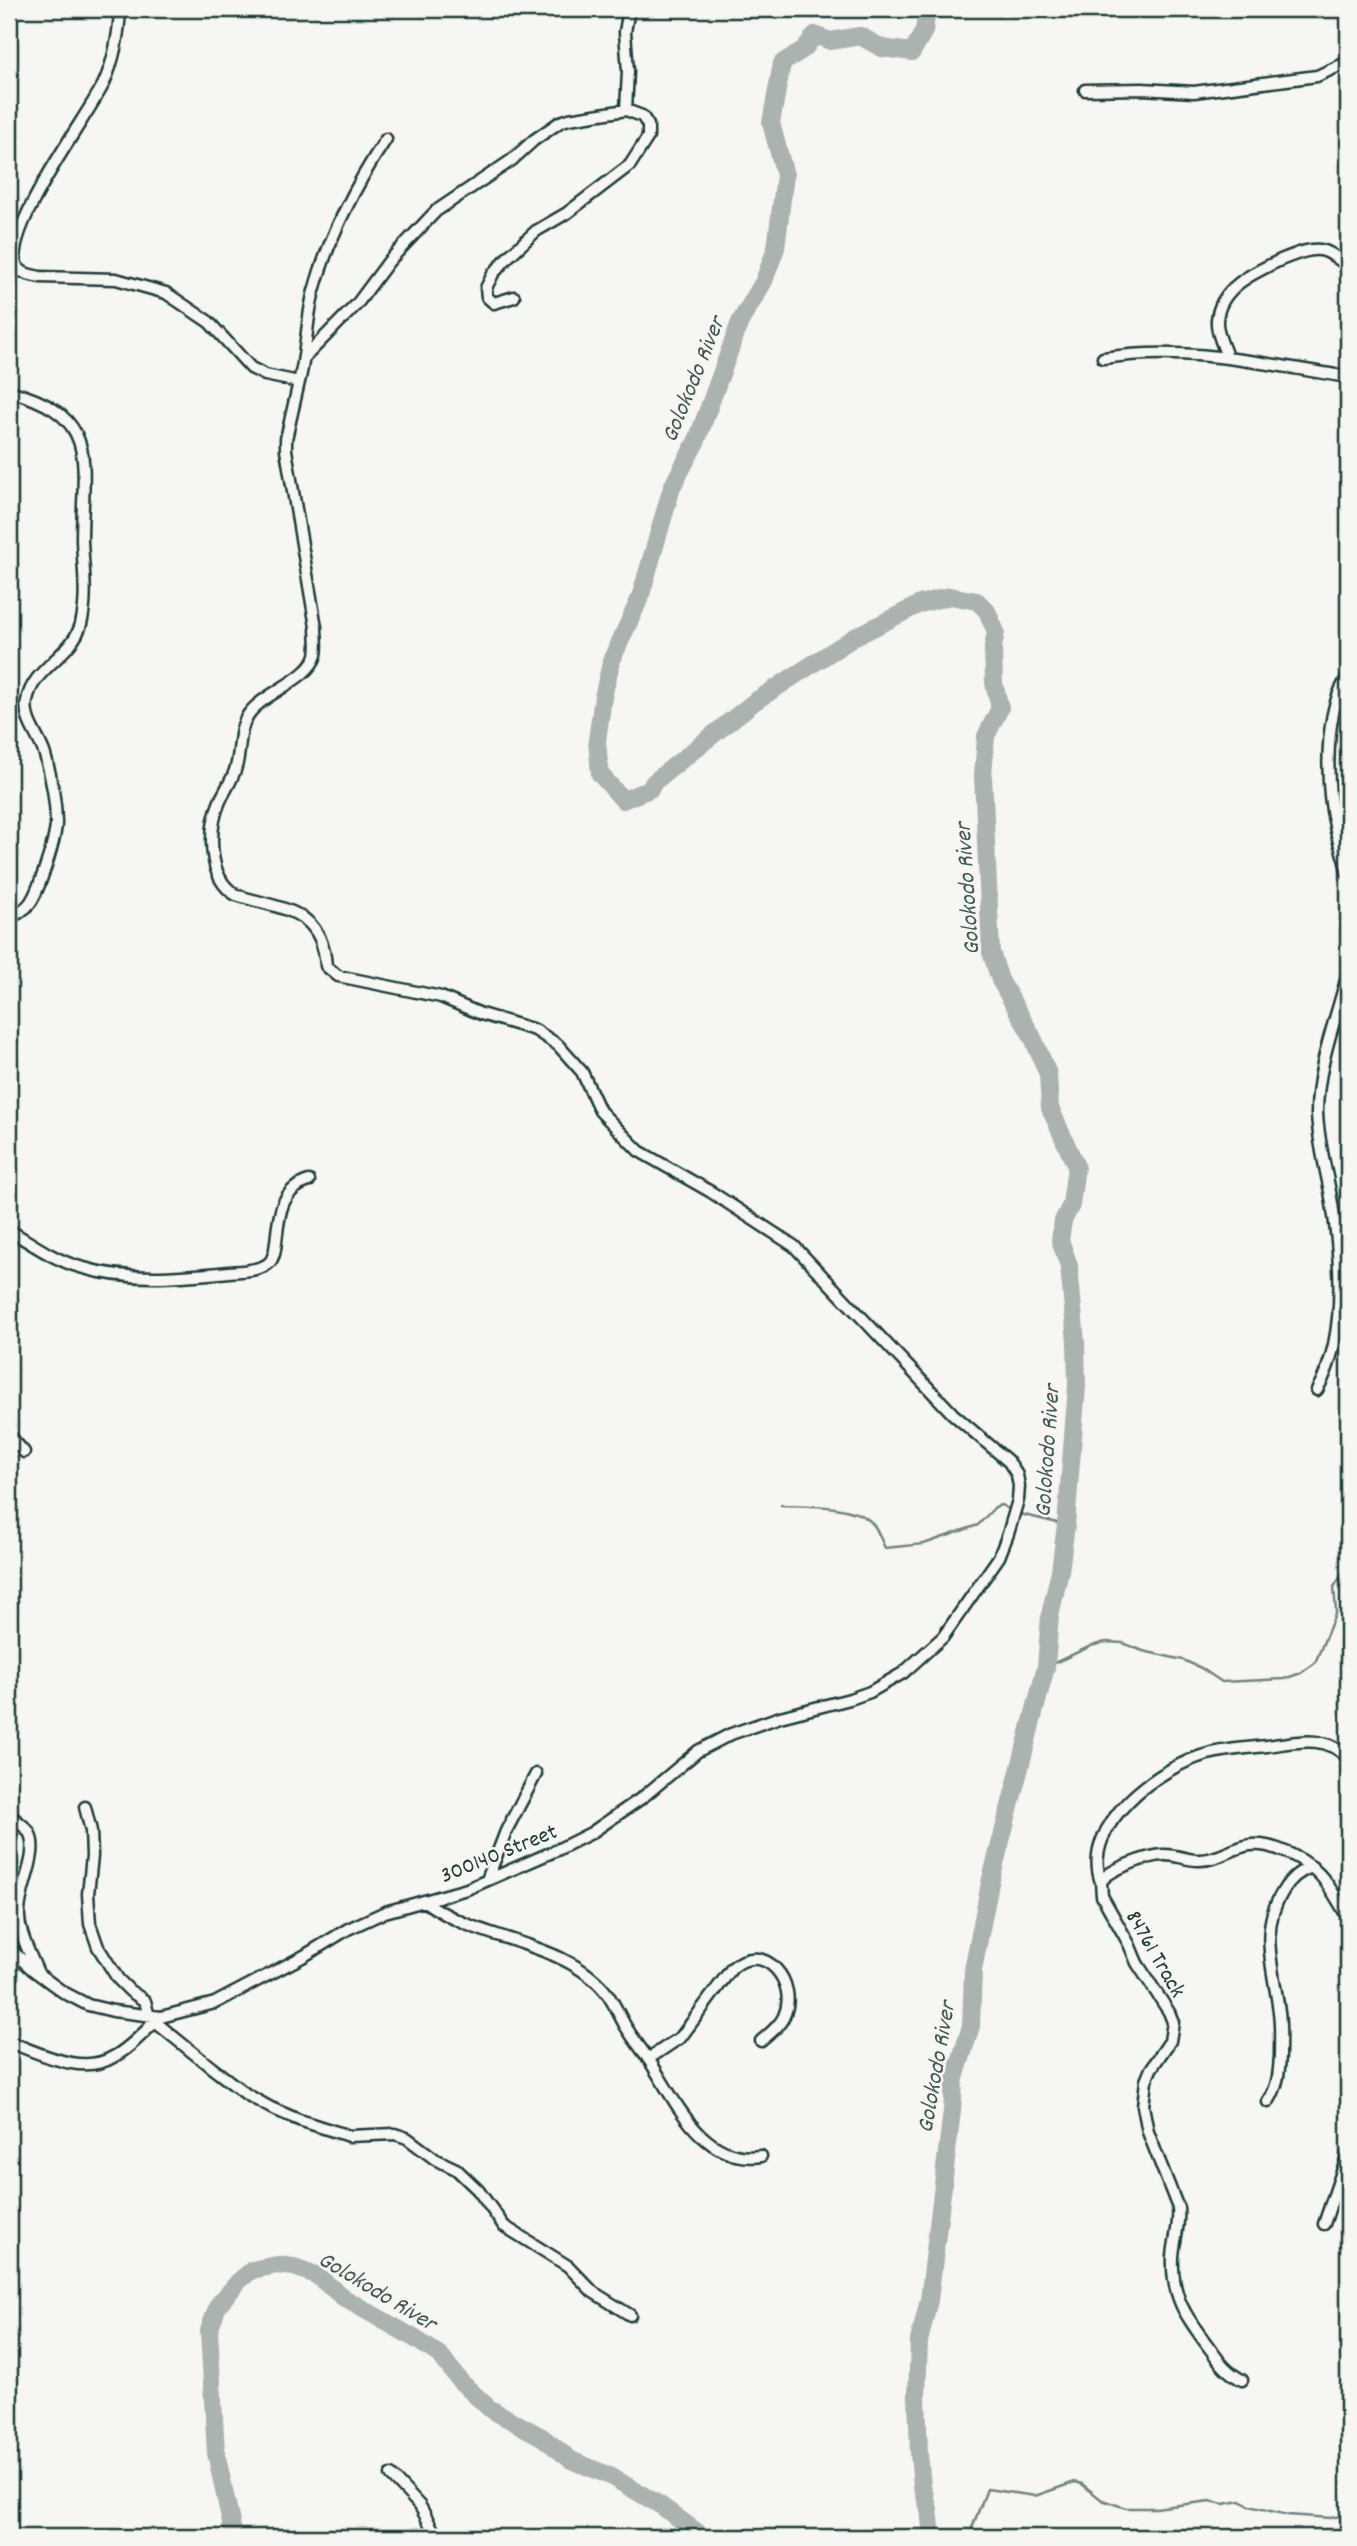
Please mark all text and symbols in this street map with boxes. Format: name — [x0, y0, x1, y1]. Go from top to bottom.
water label: Golokodo River — [654, 309, 737, 448]
water label: Golokodo River — [947, 818, 991, 956]
water label: Golokodo River — [1027, 1381, 1071, 1519]
street label: 300140 Street — [436, 1817, 563, 1894]
street label: 84761 Track — [1116, 1905, 1192, 2005]
water label: Golokodo River — [910, 1996, 967, 2136]
water label: Golokodo River — [311, 2244, 445, 2343]

